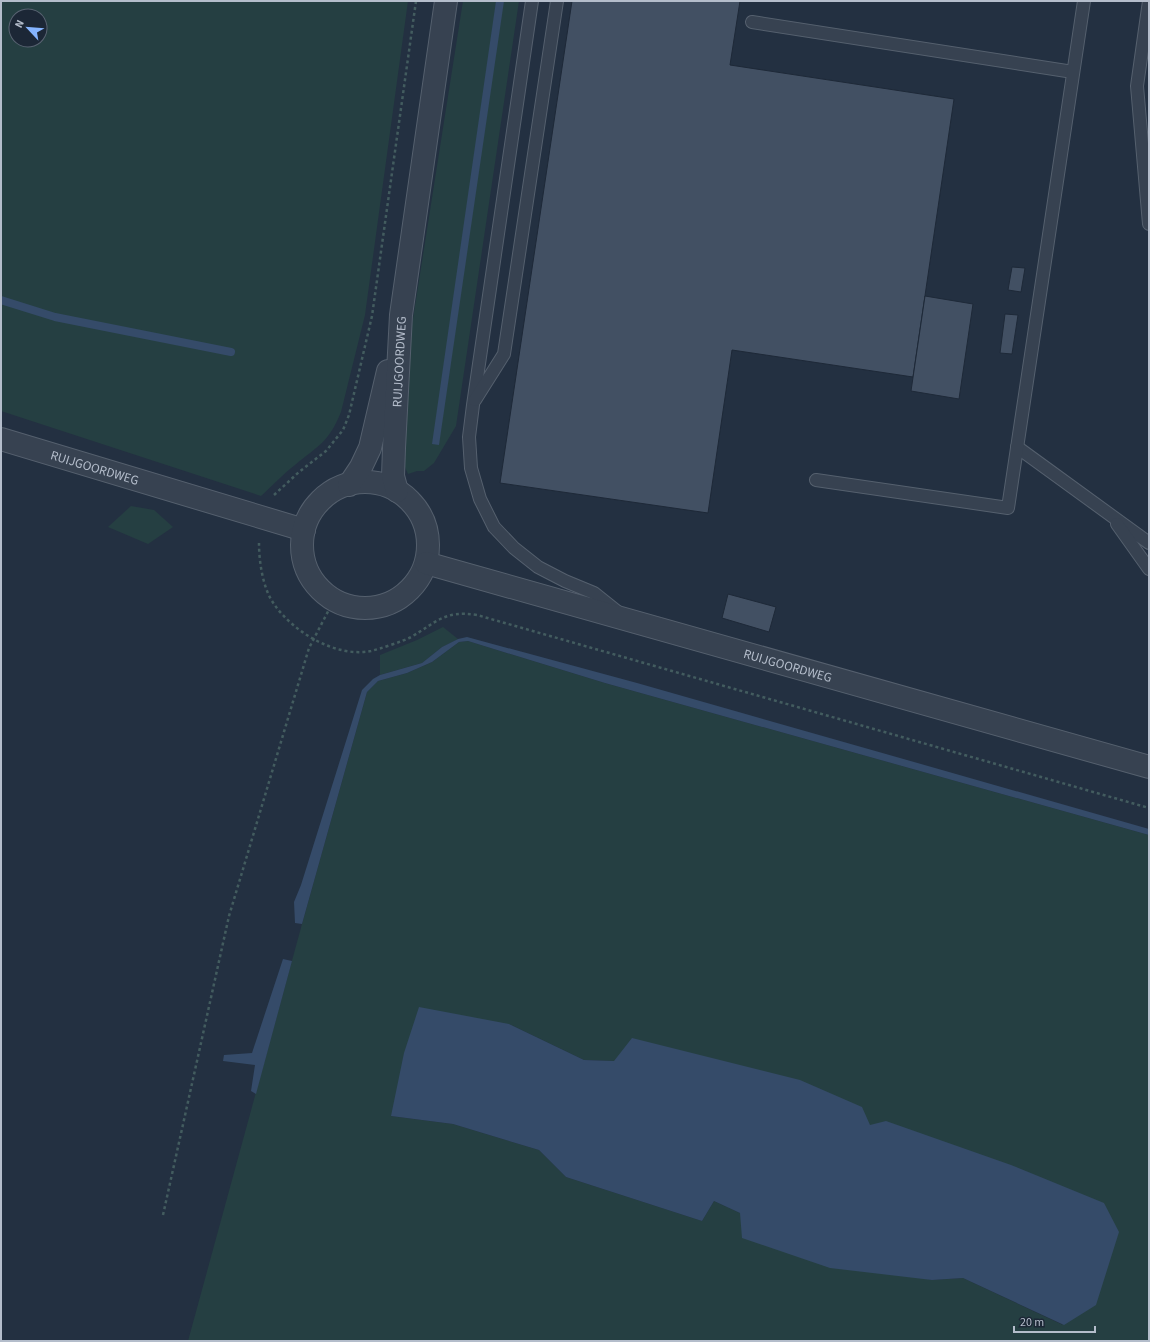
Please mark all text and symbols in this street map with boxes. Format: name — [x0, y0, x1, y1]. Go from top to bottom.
north arrow — [8, 8, 48, 48]
text: N — [11, 17, 28, 30]
street label: RUIJGOORDWEG — [388, 316, 411, 408]
street label: RUIJGOORDWEG — [48, 446, 141, 490]
street label: RUIJGOORDWEG — [741, 645, 834, 687]
scale bar — [1014, 1308, 1095, 1334]
text: 20 m — [1020, 1314, 1044, 1331]

